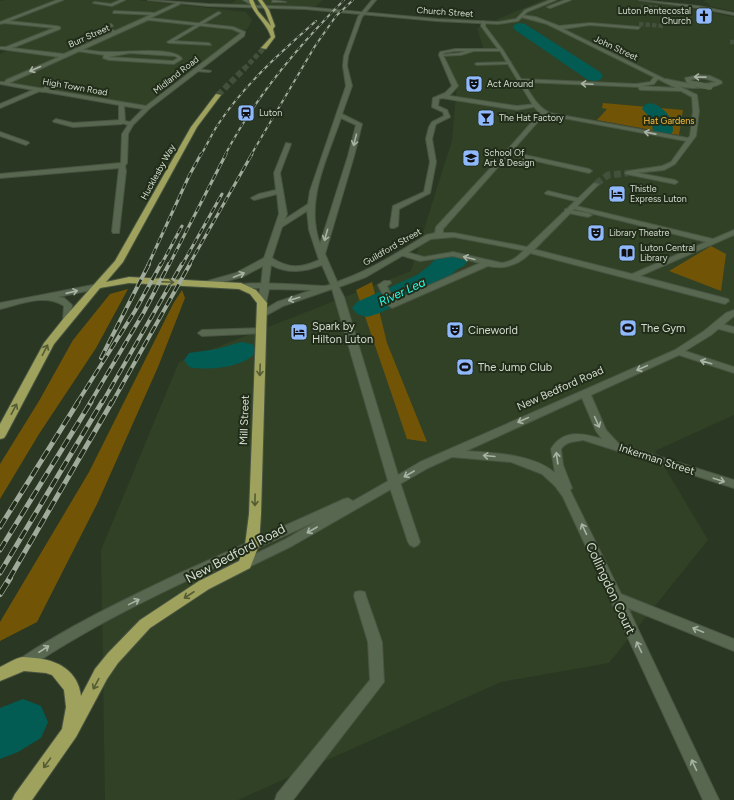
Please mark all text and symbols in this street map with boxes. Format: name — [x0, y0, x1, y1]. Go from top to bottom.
street label: Church Street — [416, 4, 474, 19]
place label: Luton Pentecostal Church — [618, 5, 691, 26]
church icon: Luton Pentecostal Church — [694, 6, 714, 26]
street label: Burr Street — [66, 21, 112, 50]
street label: John Street — [592, 33, 641, 63]
street label: Midland Road — [151, 53, 201, 96]
one-way arrow — [29, 66, 41, 73]
one-way arrow — [694, 73, 707, 80]
theatre icon: Act Around — [464, 74, 484, 94]
street label: High Town Road — [42, 75, 109, 98]
place label: Act Around — [487, 78, 533, 89]
one-way arrow — [581, 80, 594, 87]
station icon: Luton — [236, 103, 256, 123]
place label: Luton — [259, 107, 282, 118]
bar icon: The Hat Factory — [476, 108, 496, 128]
place label: The Hat Factory — [499, 112, 564, 123]
park label: Hat Gardens — [644, 115, 694, 126]
one-way arrow — [644, 129, 657, 137]
one-way arrow — [350, 133, 358, 146]
street label: Hucklesby Way — [138, 142, 177, 201]
place label: School Of Art & Design — [484, 147, 534, 168]
school or university icon: School Of Art & Design — [461, 148, 481, 168]
place label: Thistle Express Luton — [630, 183, 687, 204]
hotel icon: Thistle Express Luton — [607, 184, 627, 204]
theatre icon: Library Theatre — [586, 223, 606, 243]
street label: Guildford Street — [361, 225, 423, 268]
place label: Library Theatre — [609, 227, 670, 238]
one-way arrow — [322, 229, 329, 242]
place label: Luton Central Library — [640, 242, 695, 263]
library icon: Luton Central Library — [617, 243, 637, 263]
one-way arrow — [462, 254, 475, 262]
one-way arrow — [233, 271, 245, 279]
water label: River Lea — [376, 275, 428, 309]
one-way arrow — [161, 278, 174, 286]
one-way arrow — [65, 287, 78, 295]
one-way arrow — [288, 296, 301, 303]
sports icon: The Gym — [618, 318, 638, 338]
place label: Spark by Hilton Luton — [312, 320, 373, 346]
theatre icon: Cineworld — [445, 320, 465, 340]
hotel icon: Spark by Hilton Luton — [289, 322, 309, 342]
place label: The Gym — [641, 322, 685, 335]
place label: Cineworld — [468, 324, 518, 337]
one-way arrow — [42, 344, 50, 356]
sports icon: The Jump Club — [455, 357, 475, 377]
one-way arrow — [699, 358, 712, 365]
place label: The Jump Club — [478, 361, 552, 374]
one-way arrow — [257, 363, 264, 376]
street label: New Bedford Road — [515, 364, 606, 413]
one-way arrow — [636, 365, 648, 372]
street label: Mill Street — [237, 395, 252, 445]
one-way arrow — [11, 403, 19, 415]
one-way arrow — [594, 415, 601, 427]
one-way arrow — [517, 417, 529, 425]
street label: Inkerman Street — [617, 441, 696, 478]
one-way arrow — [483, 452, 496, 459]
one-way arrow — [553, 452, 561, 465]
one-way arrow — [403, 470, 415, 478]
one-way arrow — [713, 476, 725, 484]
one-way arrow — [251, 493, 259, 506]
street label: New Bedford Road — [183, 521, 288, 586]
one-way arrow — [580, 524, 587, 536]
one-way arrow — [306, 526, 318, 534]
street label: Collingdon Court — [583, 540, 638, 637]
one-way arrow — [184, 591, 195, 599]
one-way arrow — [127, 598, 139, 605]
one-way arrow — [692, 626, 704, 634]
one-way arrow — [635, 641, 642, 653]
one-way arrow — [39, 645, 50, 654]
one-way arrow — [92, 677, 99, 689]
one-way arrow — [43, 758, 51, 769]
one-way arrow — [690, 759, 697, 771]

